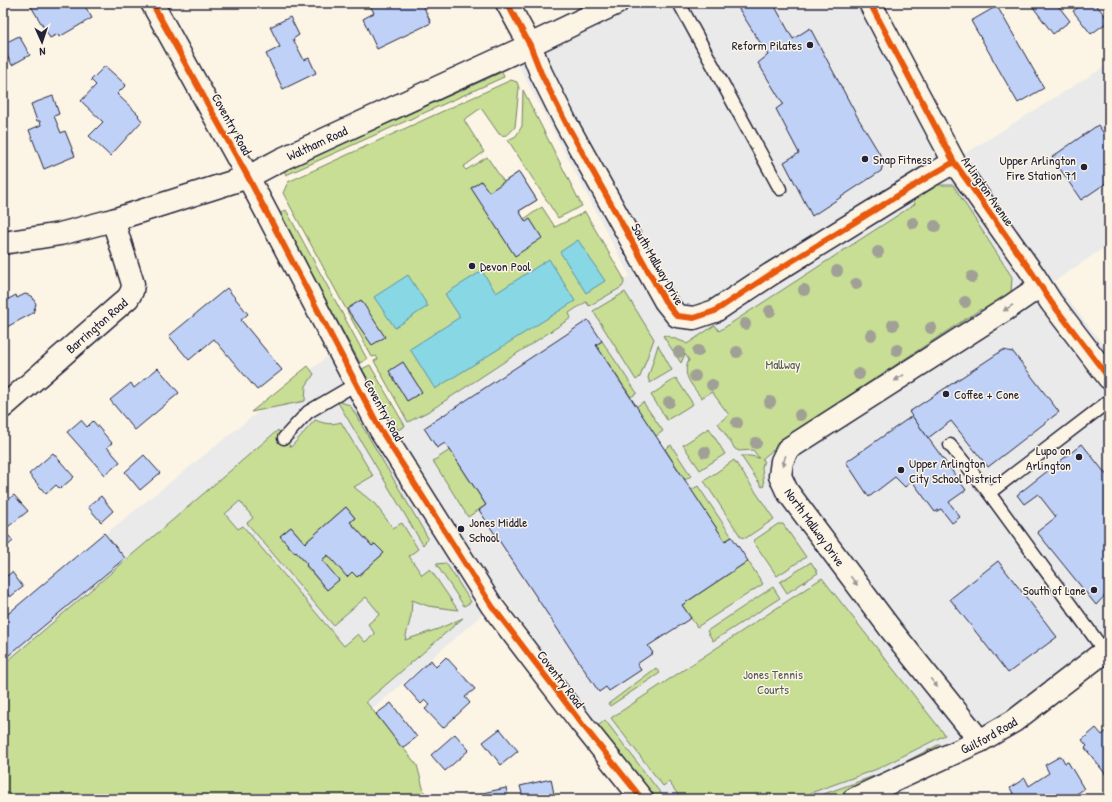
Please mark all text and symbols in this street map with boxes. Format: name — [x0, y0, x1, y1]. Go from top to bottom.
north arrow — [22, 22, 62, 62]
place label: Reform Pilates — [732, 36, 802, 54]
marker: Reform Pilates — [805, 40, 815, 50]
text: N — [39, 45, 46, 59]
street label: Coventry Road — [208, 90, 256, 158]
street label: Waltham Road — [284, 121, 350, 165]
place label: Snap Fitness — [873, 150, 932, 168]
place label: Upper Arlington Fire Station 71 — [1000, 151, 1076, 184]
street label: Arlington Avenue — [957, 153, 1019, 229]
marker: Snap Fitness — [860, 154, 870, 164]
marker: Upper Arlington Fire Station 71 — [1079, 162, 1089, 172]
street label: South Mallway Drive — [627, 220, 689, 308]
place label: Devon Pool — [480, 257, 531, 275]
marker: Devon Pool — [467, 261, 477, 271]
street label: Barrington Road — [62, 294, 131, 357]
one-way arrow — [1003, 304, 1013, 312]
park label: Mallway — [765, 355, 801, 373]
one-way arrow — [893, 374, 904, 382]
street label: Coventry Road — [360, 376, 408, 444]
place label: Coffee + Cone — [954, 385, 1019, 403]
marker: Coffee + Cone — [941, 389, 951, 399]
place label: Lupo on Arlington — [1026, 441, 1071, 474]
marker: Lupo on Arlington — [1074, 452, 1084, 462]
place label: Upper Arlington City School District — [909, 454, 1002, 487]
one-way arrow — [781, 455, 787, 467]
marker: Upper Arlington City School District — [896, 465, 906, 475]
street label: North Mallway Drive — [781, 484, 849, 570]
place label: Jones Middle School — [469, 513, 528, 546]
marker: Jones Middle School — [456, 524, 466, 534]
one-way arrow — [850, 575, 858, 586]
place label: South of Lane — [1023, 581, 1086, 599]
marker: South of Lane — [1089, 585, 1099, 595]
street label: Coventry Road — [533, 646, 589, 712]
park label: Jones Tennis Courts — [743, 665, 803, 698]
one-way arrow — [930, 678, 938, 688]
street label: Guilford Road — [957, 712, 1020, 758]

